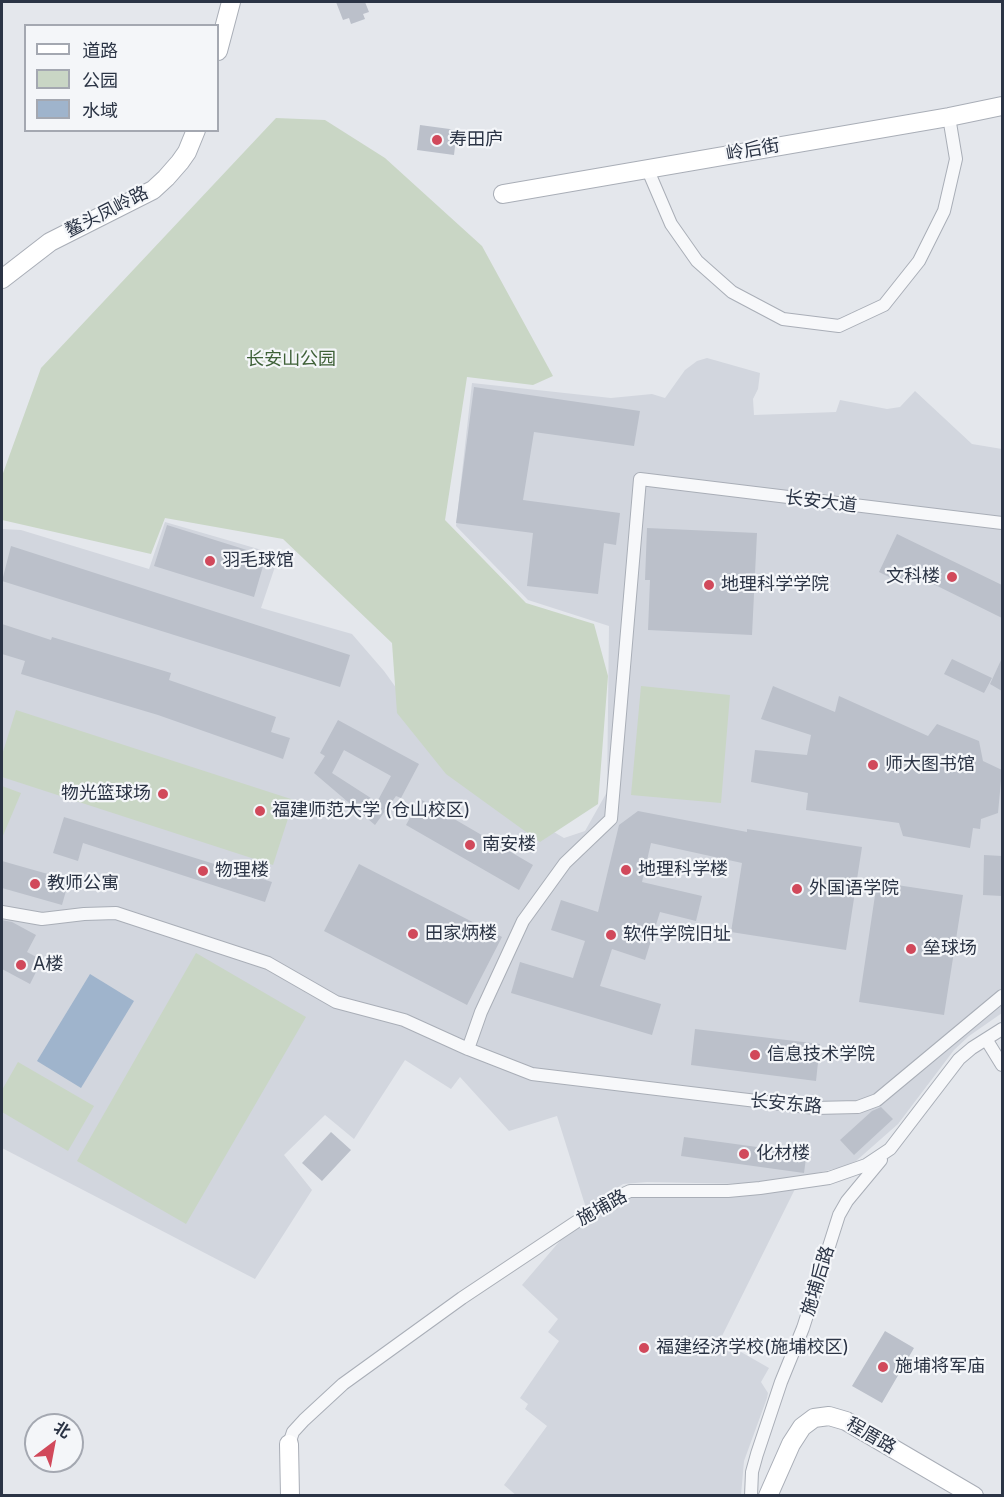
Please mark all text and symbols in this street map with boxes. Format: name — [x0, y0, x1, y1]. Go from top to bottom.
legend — [24, 24, 219, 132]
text: 道路 — [82, 40, 118, 61]
text: 公园 — [82, 70, 118, 91]
text: 水域 — [82, 100, 118, 121]
place label: 寿田庐 — [449, 129, 503, 151]
marker: 寿田庐 — [430, 133, 444, 147]
street label: 岭后街 — [725, 135, 781, 165]
street label: 鳌头凤岭路 — [62, 182, 152, 242]
park label: 长安山公园 — [246, 349, 336, 371]
street label: 长安大道 — [784, 487, 858, 517]
place label: 羽毛球馆 — [222, 550, 294, 572]
marker: 羽毛球馆 — [203, 554, 217, 568]
place label: 文科楼 — [886, 566, 940, 588]
marker: 文科楼 — [945, 570, 959, 584]
place label: 地理科学学院 — [721, 574, 829, 596]
marker: 地理科学学院 — [702, 578, 716, 592]
place label: 师大图书馆 — [885, 754, 975, 776]
marker: 师大图书馆 — [866, 758, 880, 772]
place label: 物光篮球场 — [61, 783, 151, 805]
marker: 物光篮球场 — [156, 787, 170, 801]
place label: 福建师范大学 (仓山校区) — [272, 800, 470, 822]
marker: 福建师范大学 (仓山校区) — [253, 804, 267, 818]
place label: 南安楼 — [482, 834, 536, 856]
marker: 南安楼 — [463, 838, 477, 852]
place label: 地理科学楼 — [638, 859, 728, 881]
place label: 物理楼 — [215, 860, 269, 882]
marker: 地理科学楼 — [619, 863, 633, 877]
marker: 物理楼 — [196, 864, 210, 878]
place label: 教师公寓 — [47, 873, 119, 895]
marker: 教师公寓 — [28, 877, 42, 891]
place label: 外国语学院 — [809, 878, 899, 900]
marker: 外国语学院 — [790, 882, 804, 896]
place label: 田家炳楼 — [425, 923, 497, 945]
place label: 软件学院旧址 — [623, 924, 731, 946]
marker: 田家炳楼 — [406, 927, 420, 941]
marker: 软件学院旧址 — [604, 928, 618, 942]
place label: 垒球场 — [923, 938, 977, 960]
marker: 垒球场 — [904, 942, 918, 956]
place label: A楼 — [33, 954, 63, 976]
marker: A楼 — [14, 958, 28, 972]
place label: 信息技术学院 — [767, 1044, 875, 1066]
marker: 信息技术学院 — [748, 1048, 762, 1062]
street label: 长安东路 — [749, 1090, 823, 1118]
place label: 化材楼 — [756, 1143, 810, 1165]
marker: 化材楼 — [737, 1147, 751, 1161]
street label: 施埔路 — [573, 1185, 631, 1231]
street label: 施埔后路 — [797, 1243, 839, 1319]
place label: 福建经济学校(施埔校区) — [656, 1337, 849, 1359]
marker: 福建经济学校(施埔校区) — [637, 1341, 651, 1355]
place label: 施埔将军庙 — [895, 1356, 985, 1378]
marker: 施埔将军庙 — [876, 1360, 890, 1374]
north arrow — [24, 1413, 84, 1473]
street label: 程厝路 — [842, 1413, 900, 1459]
text: 北 — [50, 1417, 75, 1442]

